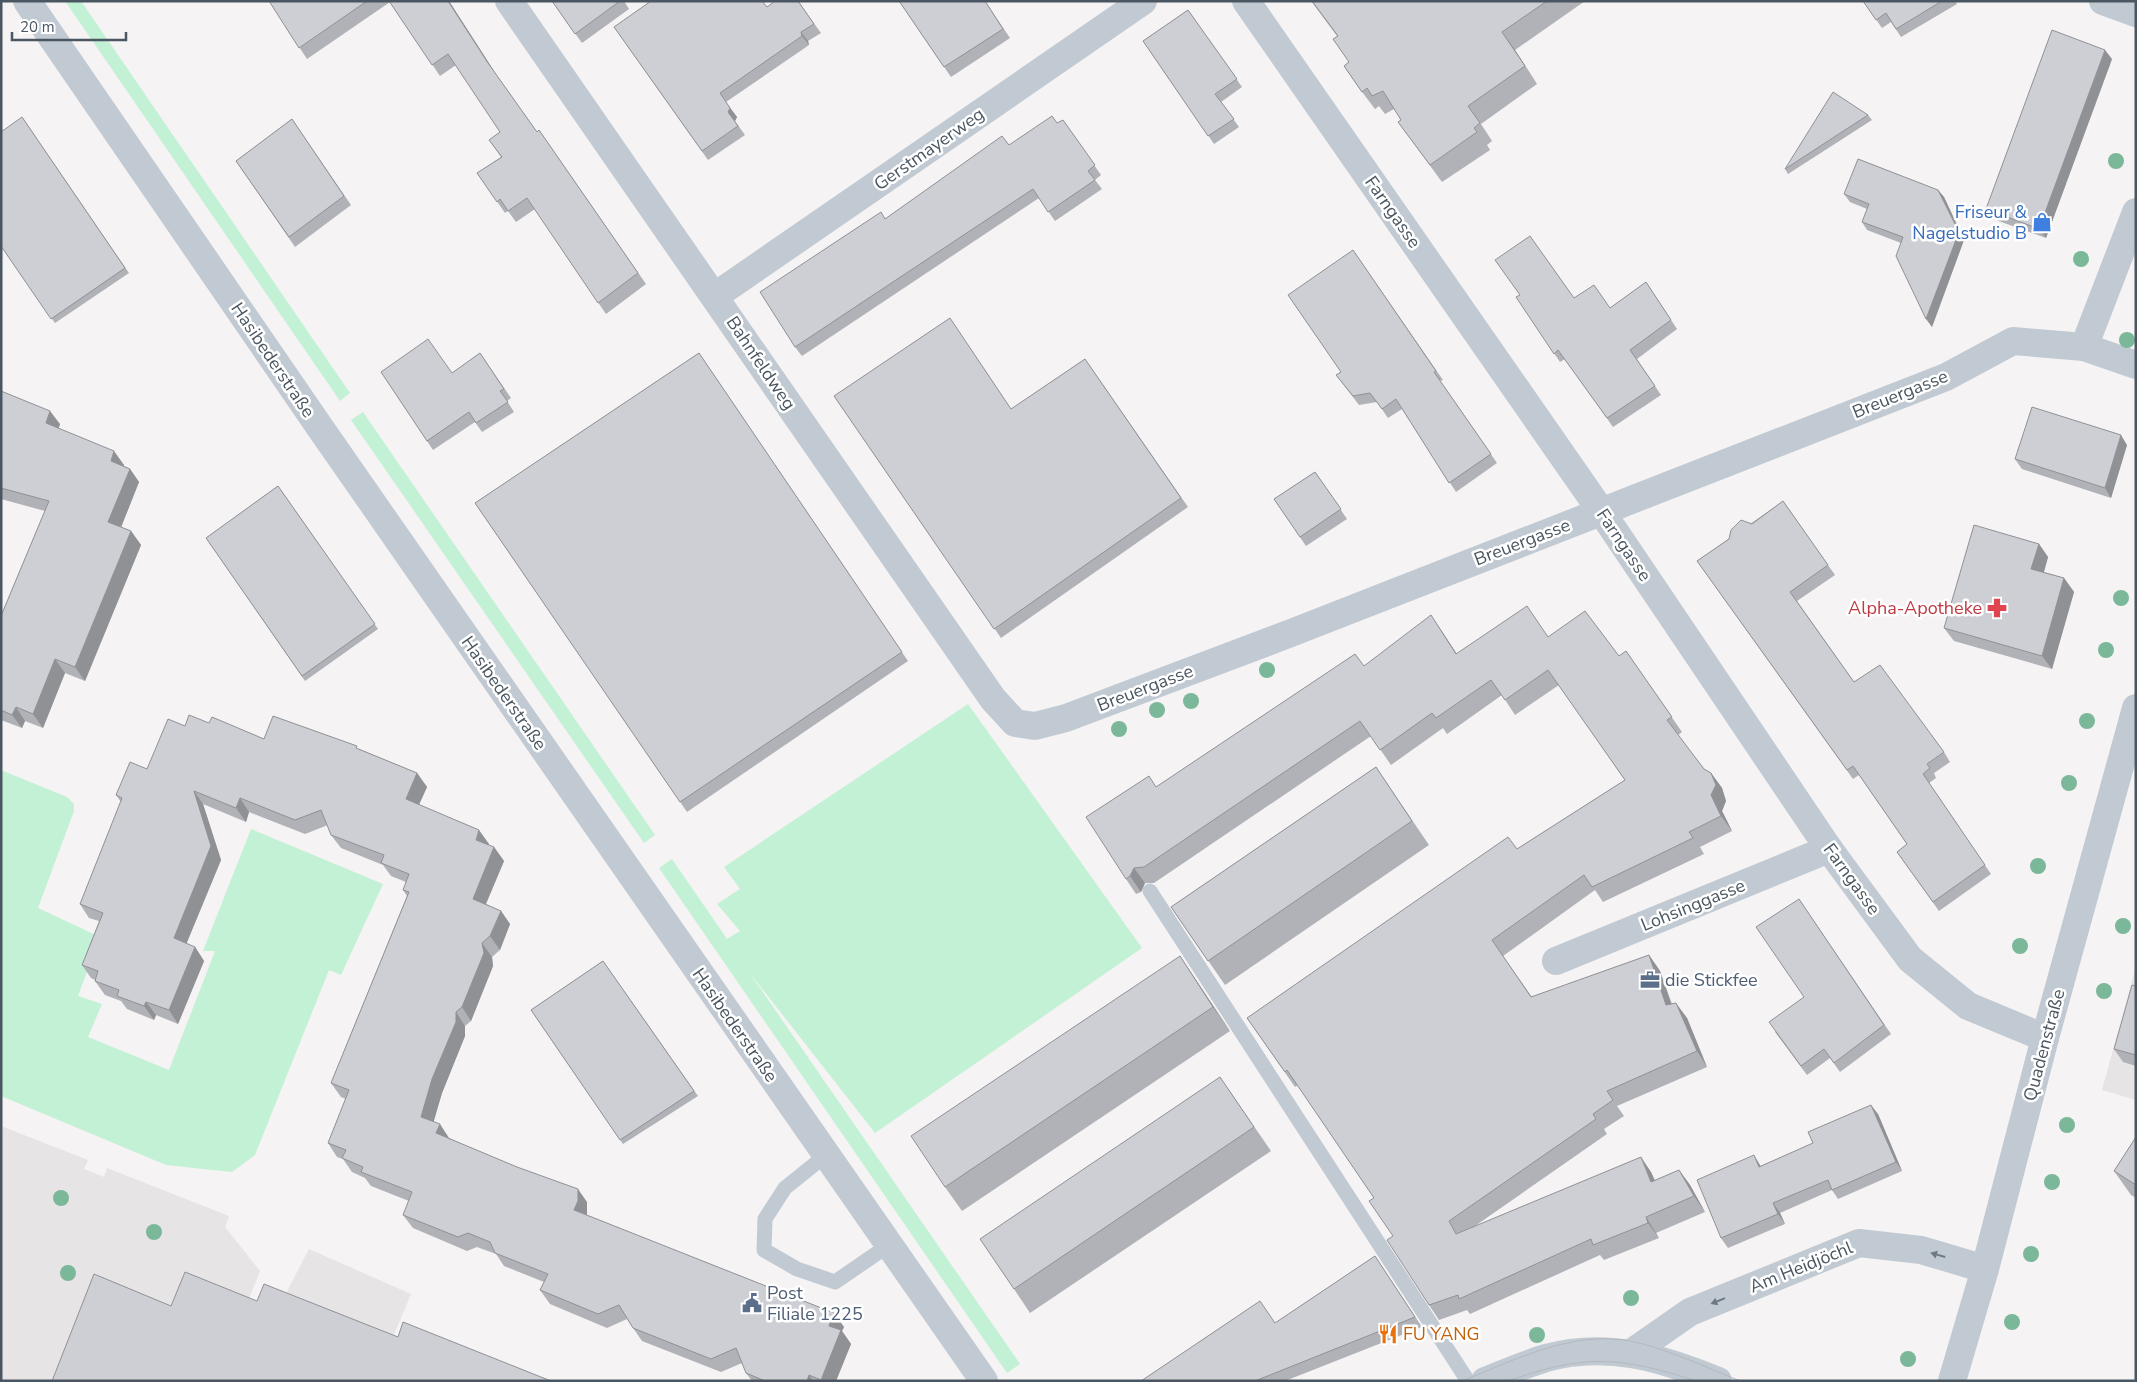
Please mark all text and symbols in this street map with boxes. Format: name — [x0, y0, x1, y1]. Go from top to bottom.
scale bar — [12, 10, 126, 42]
text: 20 m — [20, 17, 55, 37]
street label: Gerstmayerweg — [869, 102, 989, 196]
street label: Farngasse — [1359, 171, 1427, 253]
place label: Friseur & Nagelstudio B — [1912, 200, 2028, 245]
shop icon: Friseur & Nagelstudio B — [2031, 211, 2053, 233]
street label: Hasibederstraße — [226, 298, 320, 422]
street label: Bahnfeldweg — [721, 311, 801, 415]
street label: Breuergasse — [1849, 364, 1951, 424]
street label: Farngasse — [1591, 504, 1657, 586]
street label: Breuergasse — [1471, 513, 1573, 571]
place label: Alpha-Apotheke — [1848, 596, 1982, 620]
pharmacy icon: Alpha-Apotheke — [1986, 597, 2008, 619]
street label: Hasibederstraße — [456, 631, 552, 755]
street label: Breuergasse — [1094, 659, 1196, 717]
street label: Farngasse — [1818, 838, 1886, 920]
street label: Lohsinggasse — [1637, 873, 1749, 937]
street label: Hasibederstraße — [687, 963, 783, 1087]
place label: die Stickfee — [1665, 968, 1758, 992]
office icon: die Stickfee — [1639, 969, 1661, 991]
street label: Quadenstraße — [2018, 986, 2070, 1104]
street label: Am Heidjöchl — [1746, 1235, 1857, 1299]
one-way arrow — [1930, 1251, 1945, 1259]
place label: Post Filiale 1225 — [767, 1281, 863, 1326]
public building icon: Post Filiale 1225 — [741, 1292, 763, 1314]
one-way arrow — [1711, 1297, 1725, 1305]
place label: FU YANG — [1403, 1322, 1480, 1346]
restaurant icon: FU YANG — [1377, 1323, 1399, 1345]

